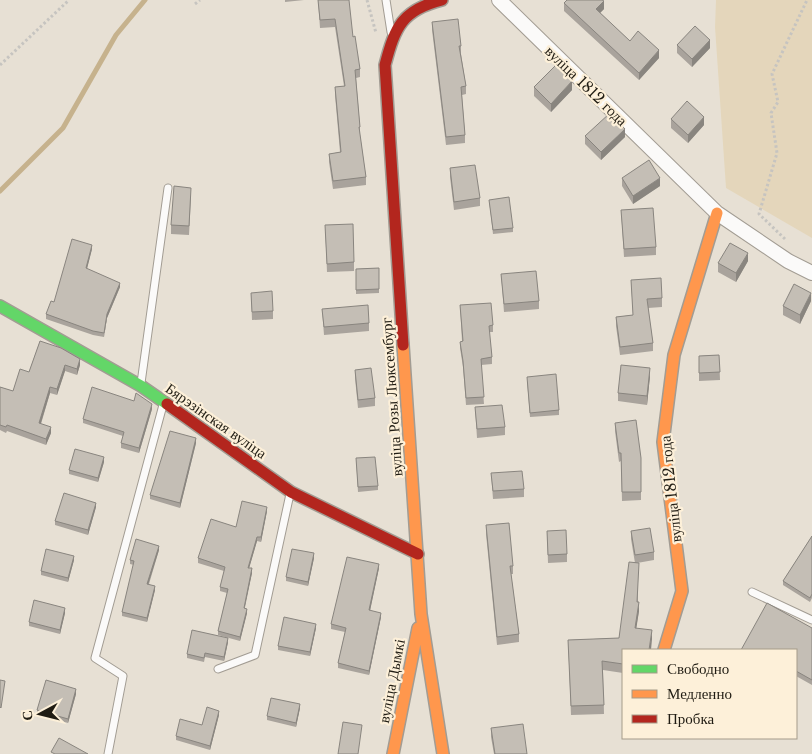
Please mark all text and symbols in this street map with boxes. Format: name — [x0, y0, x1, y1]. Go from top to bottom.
street label: вуліца 1812 года — [541, 42, 632, 130]
street label: вуліца Розы Люксембург — [376, 317, 407, 477]
street label: Бярэзінская вуліца — [162, 379, 271, 463]
street label: вуліца 1812 года — [655, 434, 686, 543]
street label: вуліца Дымкі — [374, 637, 409, 725]
legend — [622, 649, 797, 739]
text: Свободно — [667, 659, 729, 678]
text: Медленно — [667, 684, 732, 703]
north arrow — [15, 689, 65, 739]
text: С — [18, 709, 37, 722]
text: Пробка — [667, 709, 715, 728]

